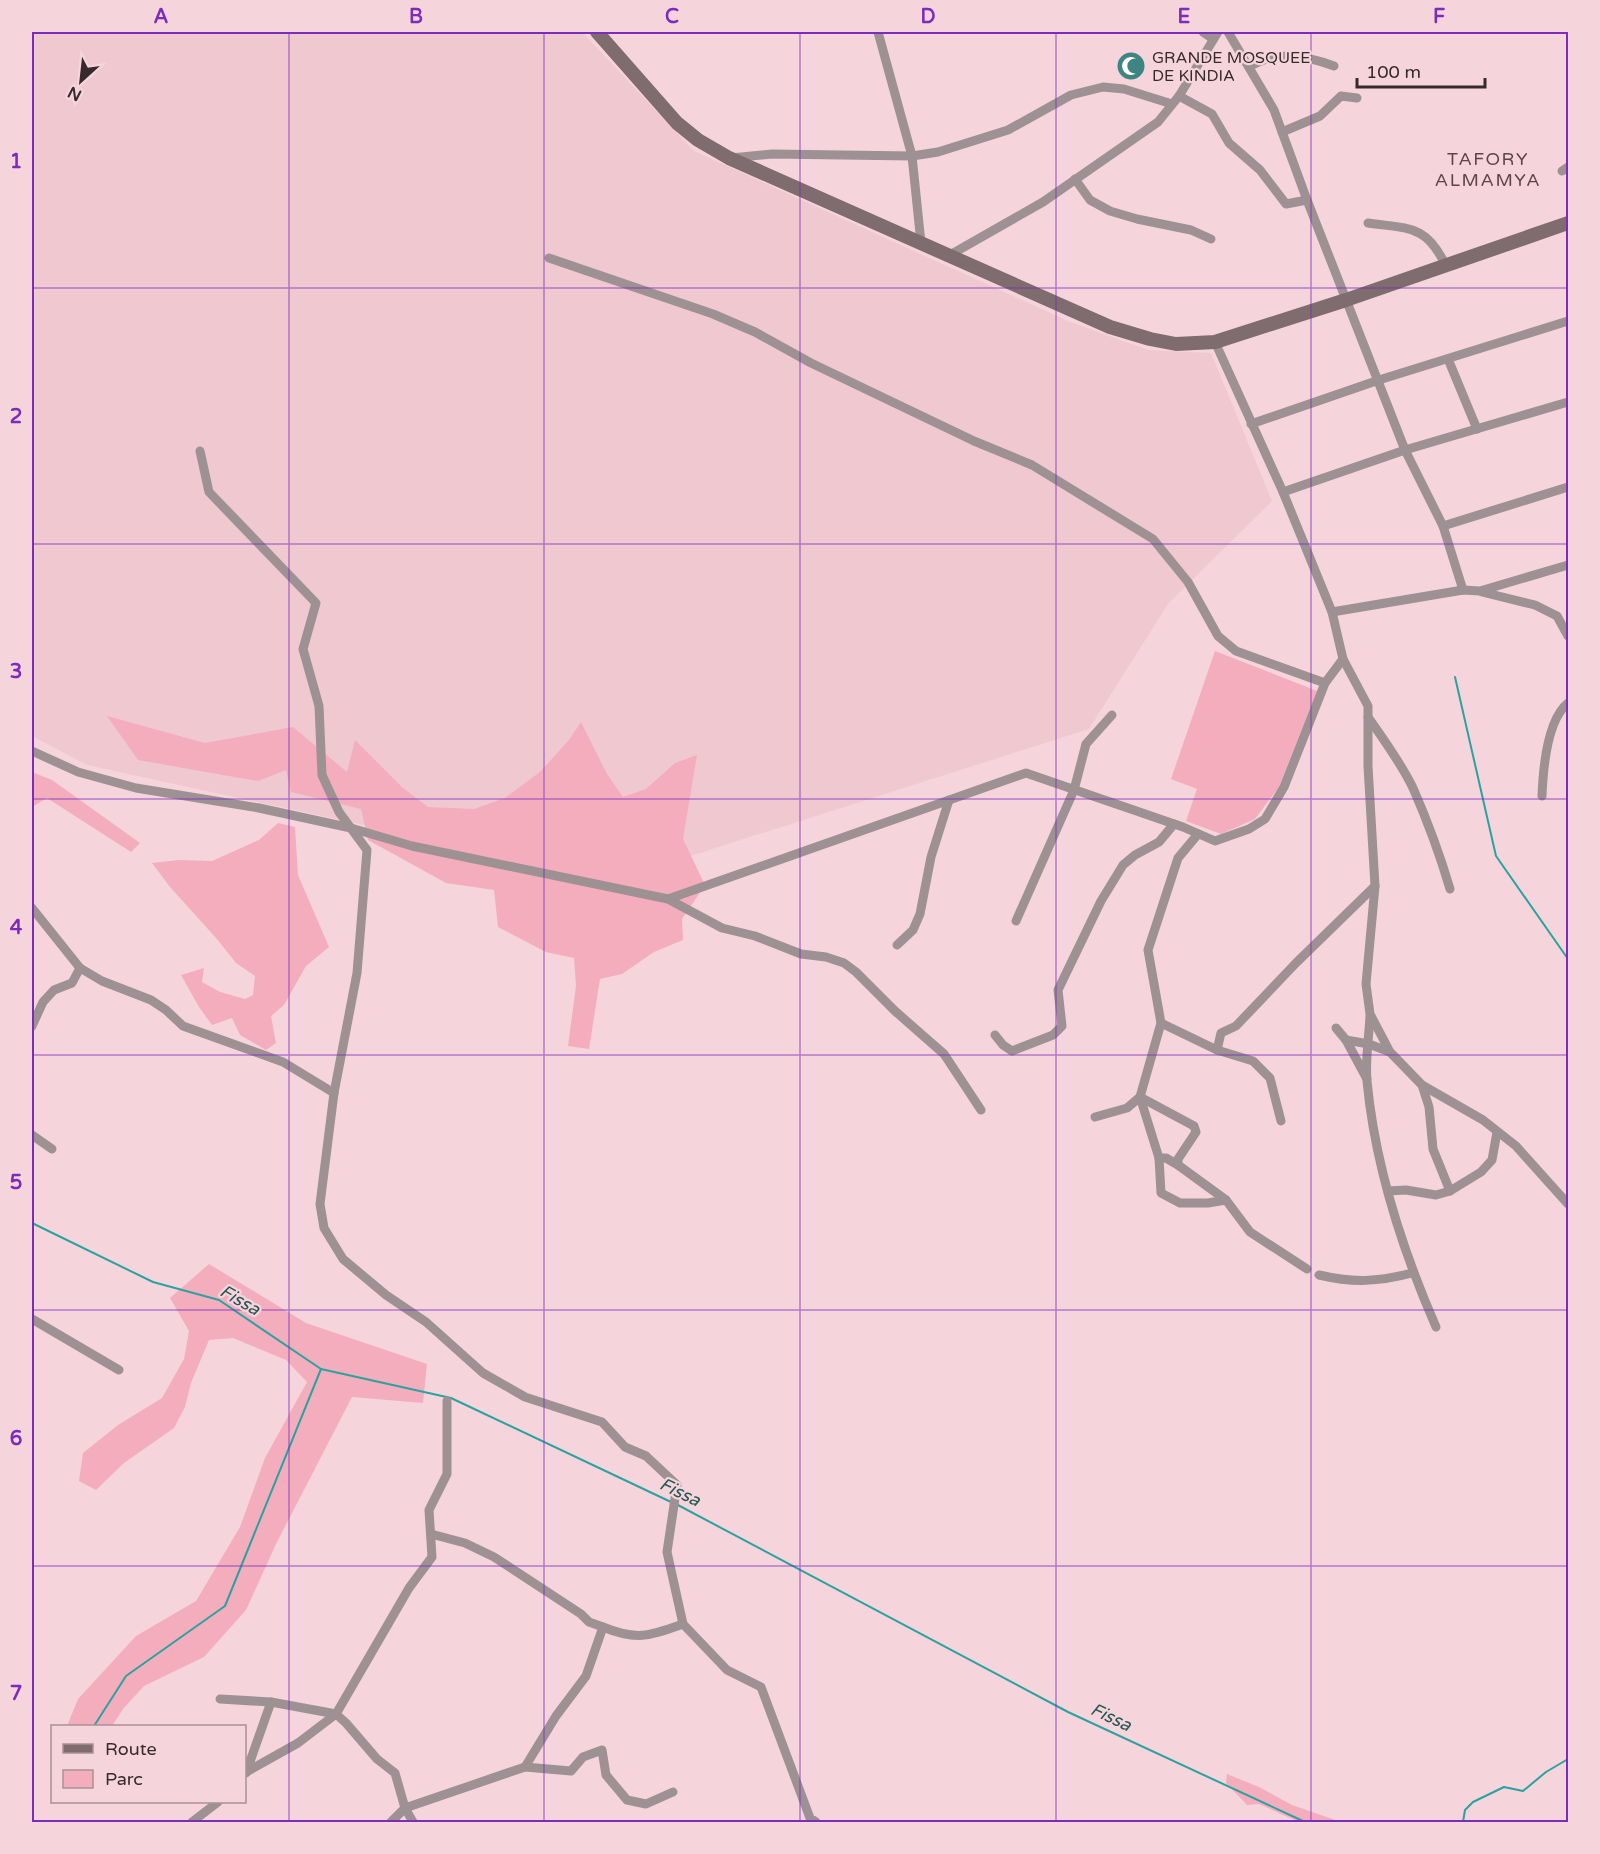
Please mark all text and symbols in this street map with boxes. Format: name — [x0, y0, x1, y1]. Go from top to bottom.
text: A — [154, 5, 169, 29]
text: B — [409, 5, 423, 29]
text: C — [665, 5, 679, 29]
text: D — [920, 5, 936, 29]
text: E — [1178, 5, 1191, 29]
text: F — [1433, 5, 1445, 29]
place label: GRANDE MOSQUEE DE KINDIA — [1152, 48, 1311, 86]
mosque icon: GRANDE MOSQUEE DE KINDIA — [1115, 50, 1147, 82]
north arrow — [51, 51, 111, 111]
scale bar — [1357, 51, 1484, 89]
text: 100 m — [1366, 61, 1421, 83]
text: N — [64, 82, 85, 105]
district label: TAFORY ALMAMYA — [1435, 148, 1541, 191]
text: 1 — [10, 150, 22, 174]
text: 2 — [10, 405, 22, 429]
text: 3 — [10, 660, 22, 684]
text: 4 — [10, 916, 23, 940]
text: 5 — [10, 1171, 22, 1195]
water label: Fissa — [216, 1280, 265, 1321]
text: 6 — [10, 1427, 22, 1451]
water label: Fissa — [656, 1473, 705, 1512]
text: 7 — [10, 1682, 22, 1706]
water label: Fissa — [1087, 1698, 1136, 1736]
legend — [51, 1725, 246, 1803]
text: Route — [105, 1738, 157, 1760]
text: Parc — [105, 1768, 143, 1790]

